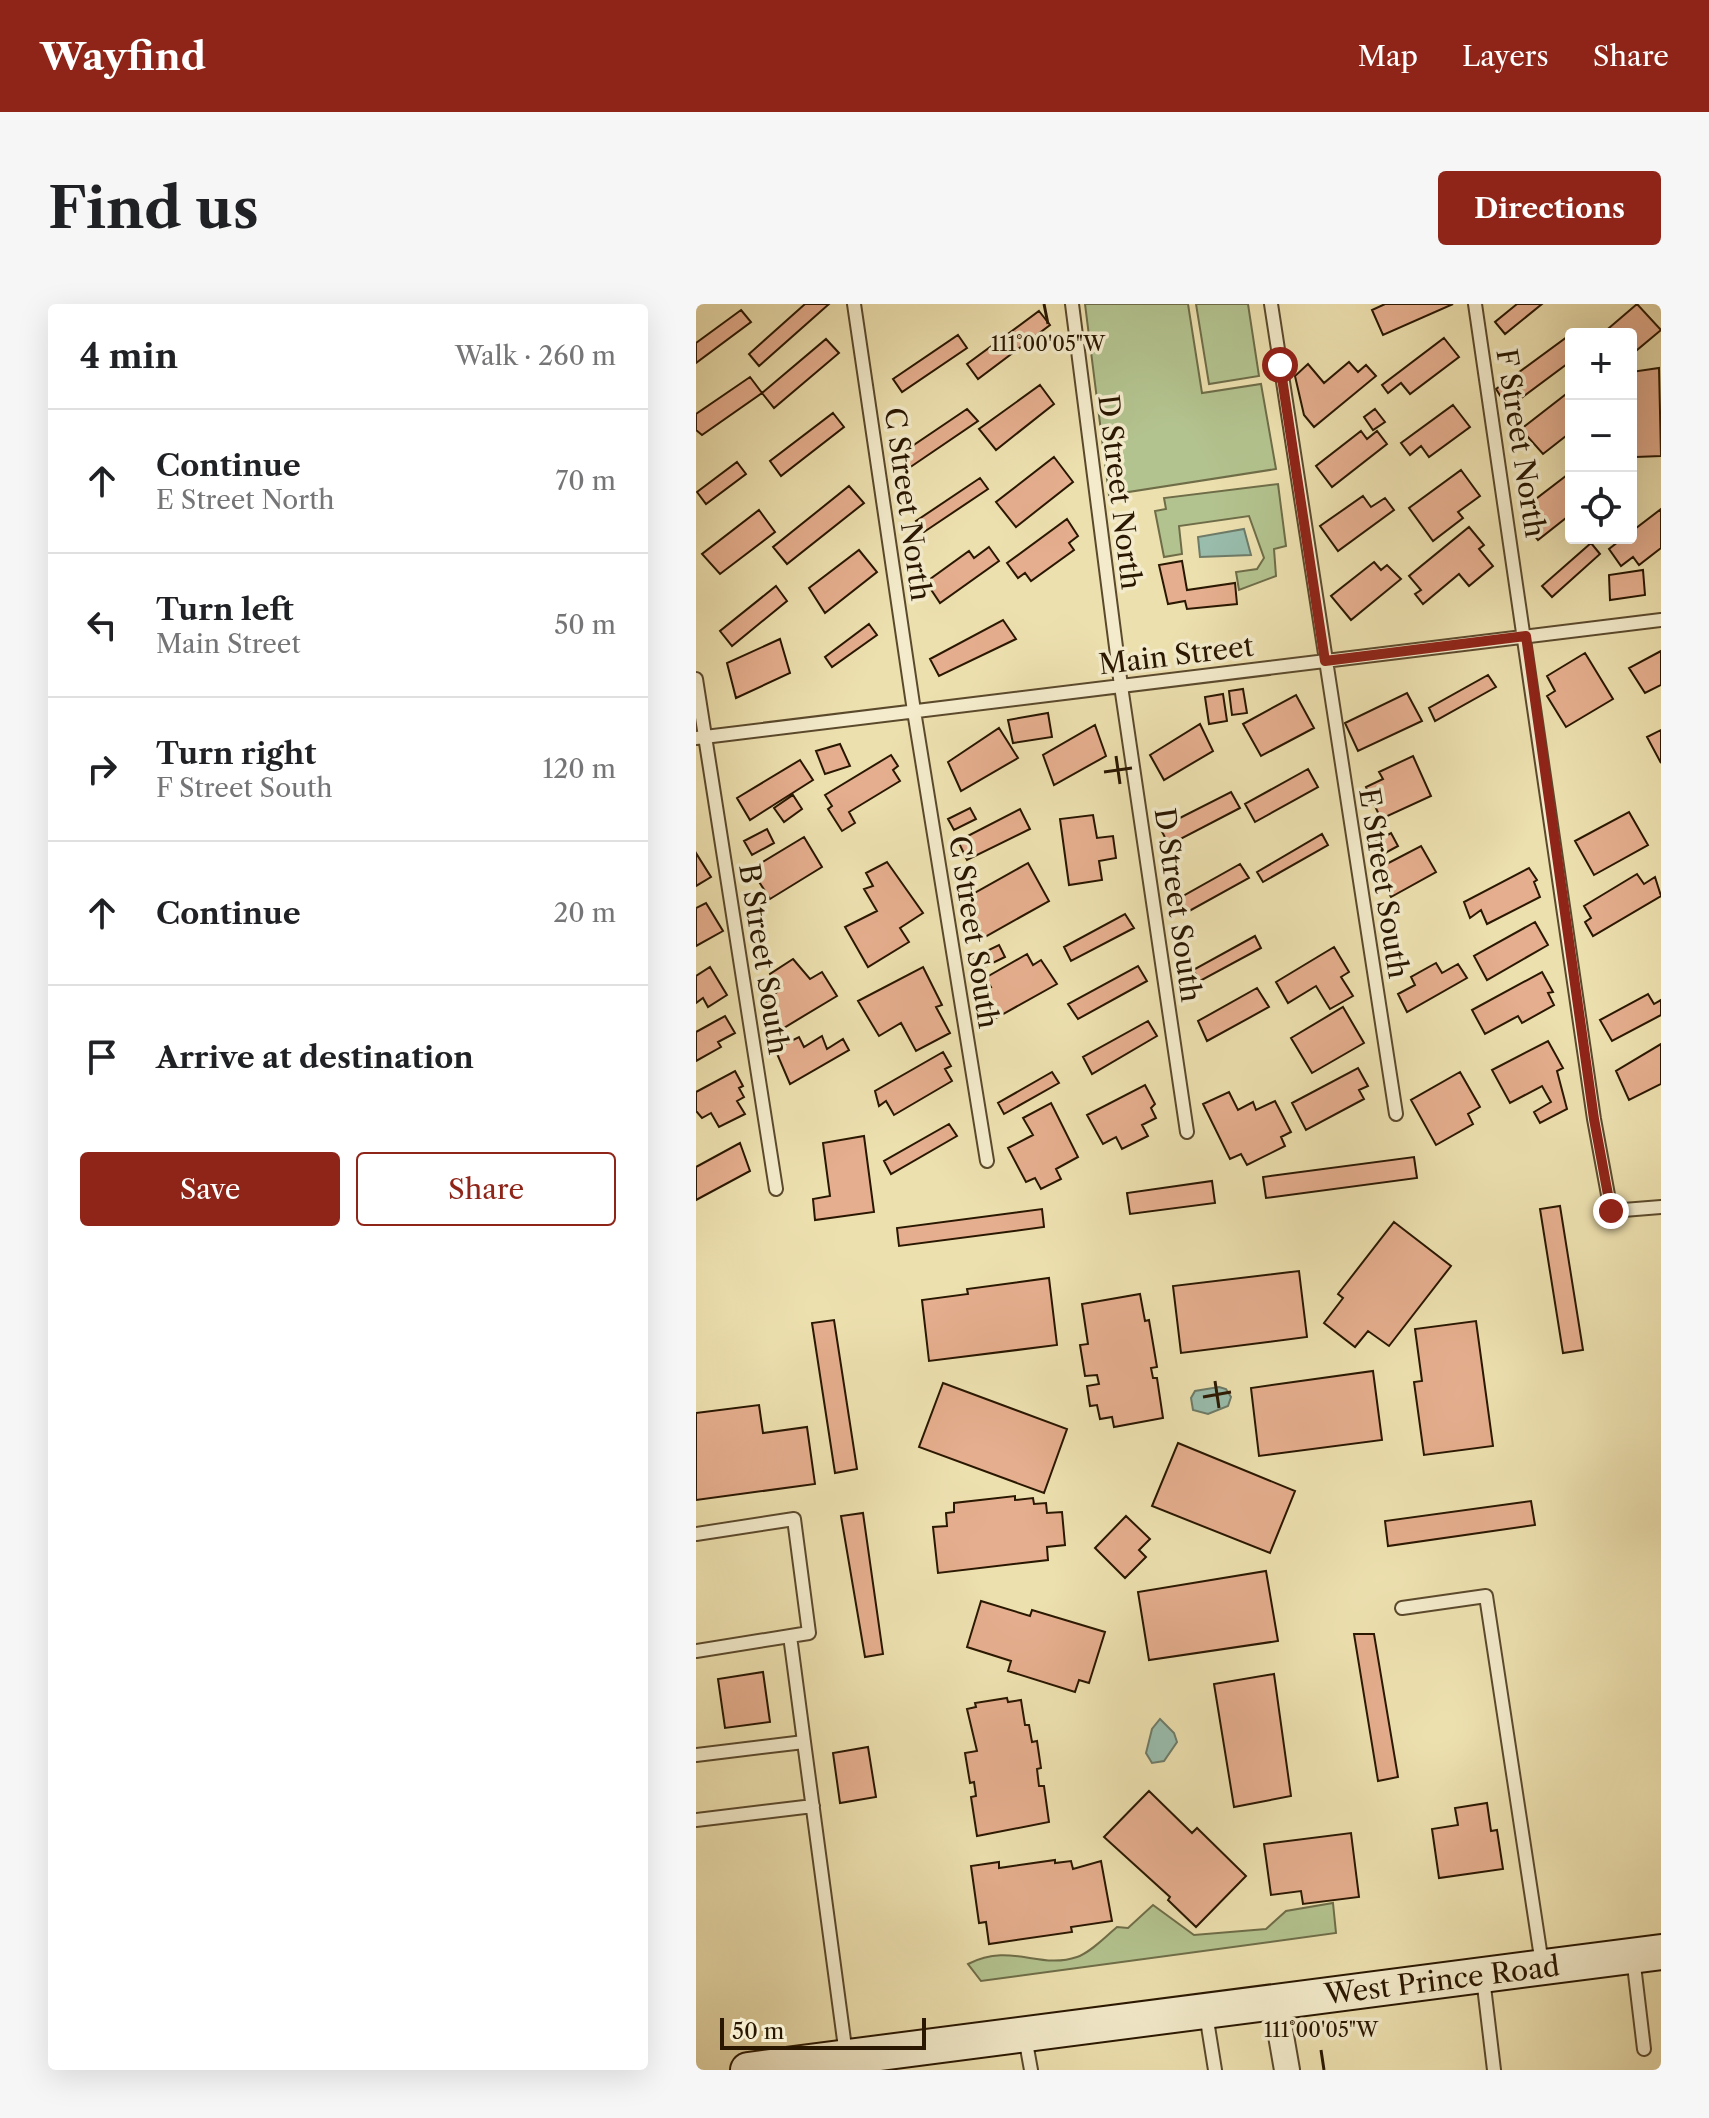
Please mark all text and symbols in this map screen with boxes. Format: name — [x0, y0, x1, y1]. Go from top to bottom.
text: Wayfind — [40, 33, 206, 80]
text: Map — [1358, 39, 1418, 73]
text: Layers — [1462, 39, 1549, 73]
text: Share — [1593, 39, 1669, 73]
button: Directions — [1438, 171, 1661, 245]
text: Find us — [48, 174, 259, 243]
map controls — [1565, 328, 1637, 544]
button: + — [1565, 328, 1637, 400]
text: 111°00'05"W — [991, 332, 1106, 356]
text: 4 min — [80, 335, 178, 377]
text: Walk · 260 m — [455, 340, 616, 372]
street label: F Street North — [1489, 346, 1553, 540]
route start — [1262, 347, 1298, 383]
street label: D Street North — [1091, 393, 1149, 591]
button: − — [1565, 400, 1637, 472]
street label: C Street North — [878, 405, 938, 603]
text: Continue — [156, 447, 301, 484]
icon: ahead — [80, 459, 124, 503]
text: 70 m — [556, 465, 616, 497]
button: locate — [1565, 472, 1637, 544]
text: E Street North — [156, 484, 335, 516]
text: Turn left — [156, 591, 293, 628]
icon: left — [80, 603, 124, 647]
text: 50 m — [554, 609, 616, 641]
text: Main Street — [156, 628, 301, 660]
street label: Main Street — [1097, 629, 1255, 681]
text: Turn right — [156, 735, 316, 772]
icon: right — [80, 747, 124, 791]
text: 120 m — [542, 753, 616, 785]
text: F Street South — [156, 772, 333, 804]
street label: E Street South — [1352, 785, 1416, 981]
street label: D Street South — [1148, 806, 1208, 1004]
street label: C Street South — [942, 833, 1006, 1031]
street label: B Street South — [732, 861, 796, 1057]
icon: ahead — [80, 891, 124, 935]
text: Continue — [156, 895, 301, 932]
text: 20 m — [553, 897, 616, 929]
icon: arrive — [80, 1035, 124, 1079]
text: Arrive at destination — [156, 1039, 474, 1076]
button: Save — [80, 1152, 340, 1226]
button: Share — [356, 1152, 616, 1226]
route end — [1593, 1193, 1629, 1229]
street label: West Prince Road — [1321, 1949, 1562, 2011]
scale bar — [720, 2014, 926, 2050]
text: 50 m — [732, 2018, 784, 2045]
text: 111°00'05"W — [1264, 2018, 1379, 2042]

